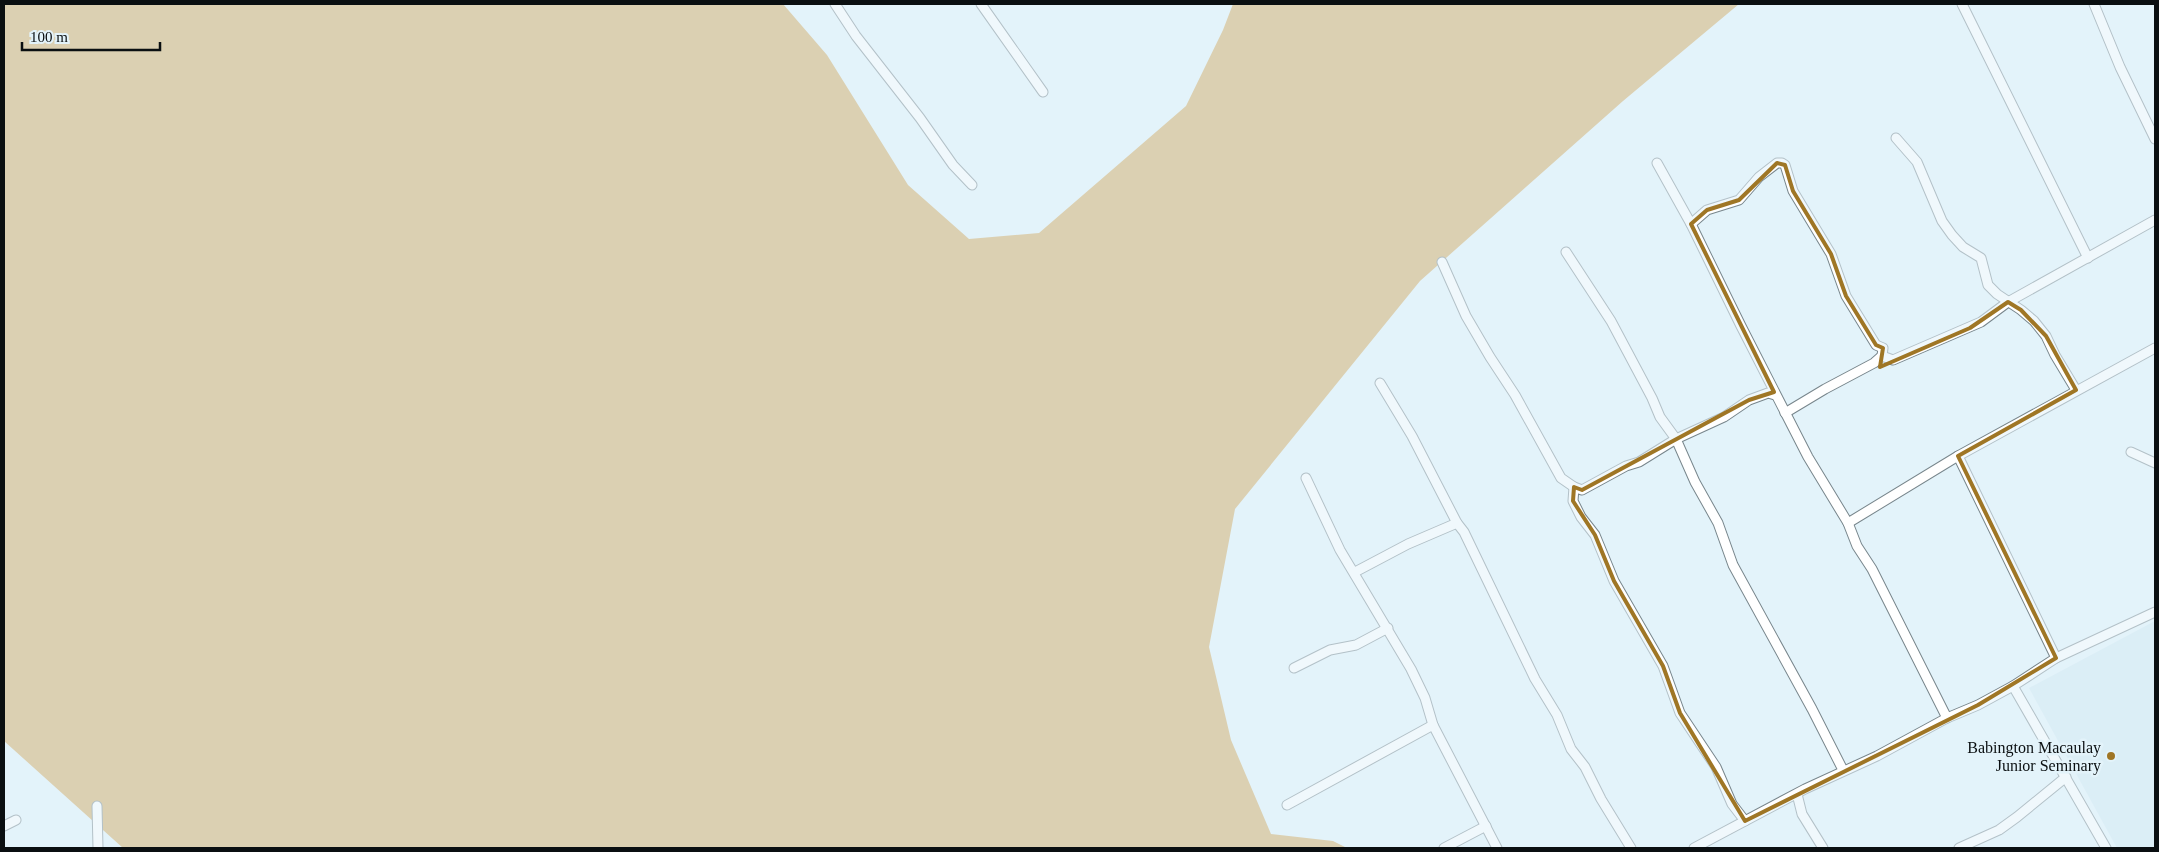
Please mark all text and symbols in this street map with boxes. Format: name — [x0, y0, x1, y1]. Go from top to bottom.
scale bar — [22, 20, 160, 52]
text: 100 m — [30, 29, 68, 45]
place label: Babington Macaulay Junior Seminary — [1967, 739, 2101, 775]
marker: Babington Macaulay Junior Seminary — [2105, 750, 2117, 762]

